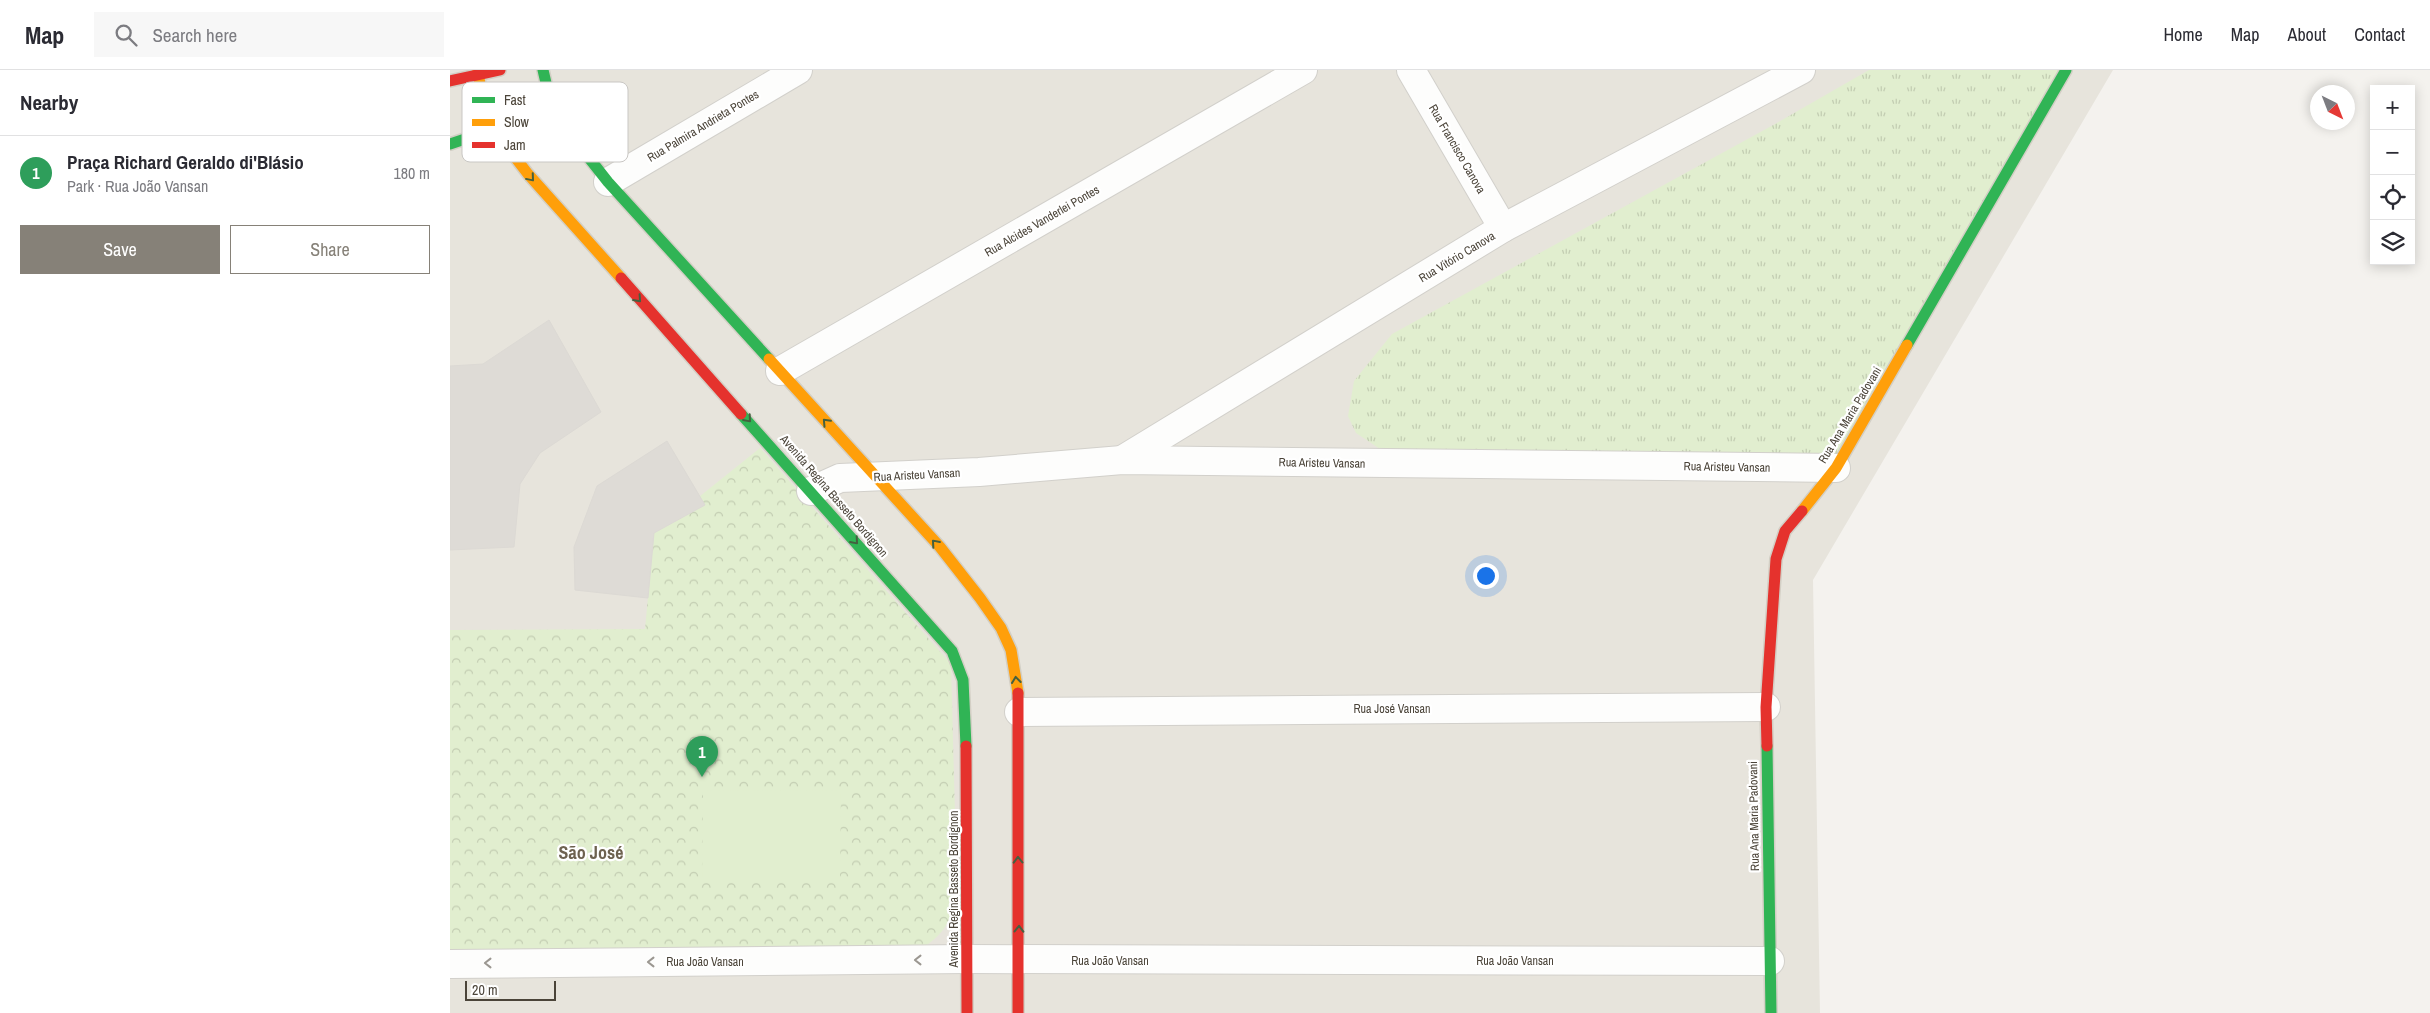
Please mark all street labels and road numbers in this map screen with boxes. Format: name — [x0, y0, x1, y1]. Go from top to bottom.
street label: Rua Palmira Andrieta Pontes — [644, 86, 762, 166]
street label: Rua Francisco Canova — [1425, 101, 1489, 197]
street label: Rua Alcides Vanderlei Pontes — [982, 182, 1102, 260]
street label: Rua Vitório Canova — [1416, 228, 1499, 286]
street label: Rua Ana Maria Padovani — [1815, 364, 1885, 466]
street label: Avenida Regina Basseto Bordignon — [776, 431, 891, 560]
street label: Rua Aristeu Vansan — [1278, 454, 1366, 472]
street label: Rua Aristeu Vansan — [1683, 458, 1771, 476]
street label: Rua Aristeu Vansan — [873, 465, 961, 485]
street label: Rua José Vansan — [1354, 701, 1430, 717]
street label: Rua Ana Maria Padovani — [1745, 761, 1763, 871]
street label: Avenida Regina Basseto Bordignon — [946, 811, 962, 968]
street label: Rua João Vansan — [1071, 953, 1149, 969]
street label: Rua João Vansan — [1476, 953, 1554, 969]
street label: Rua João Vansan — [666, 954, 744, 970]

